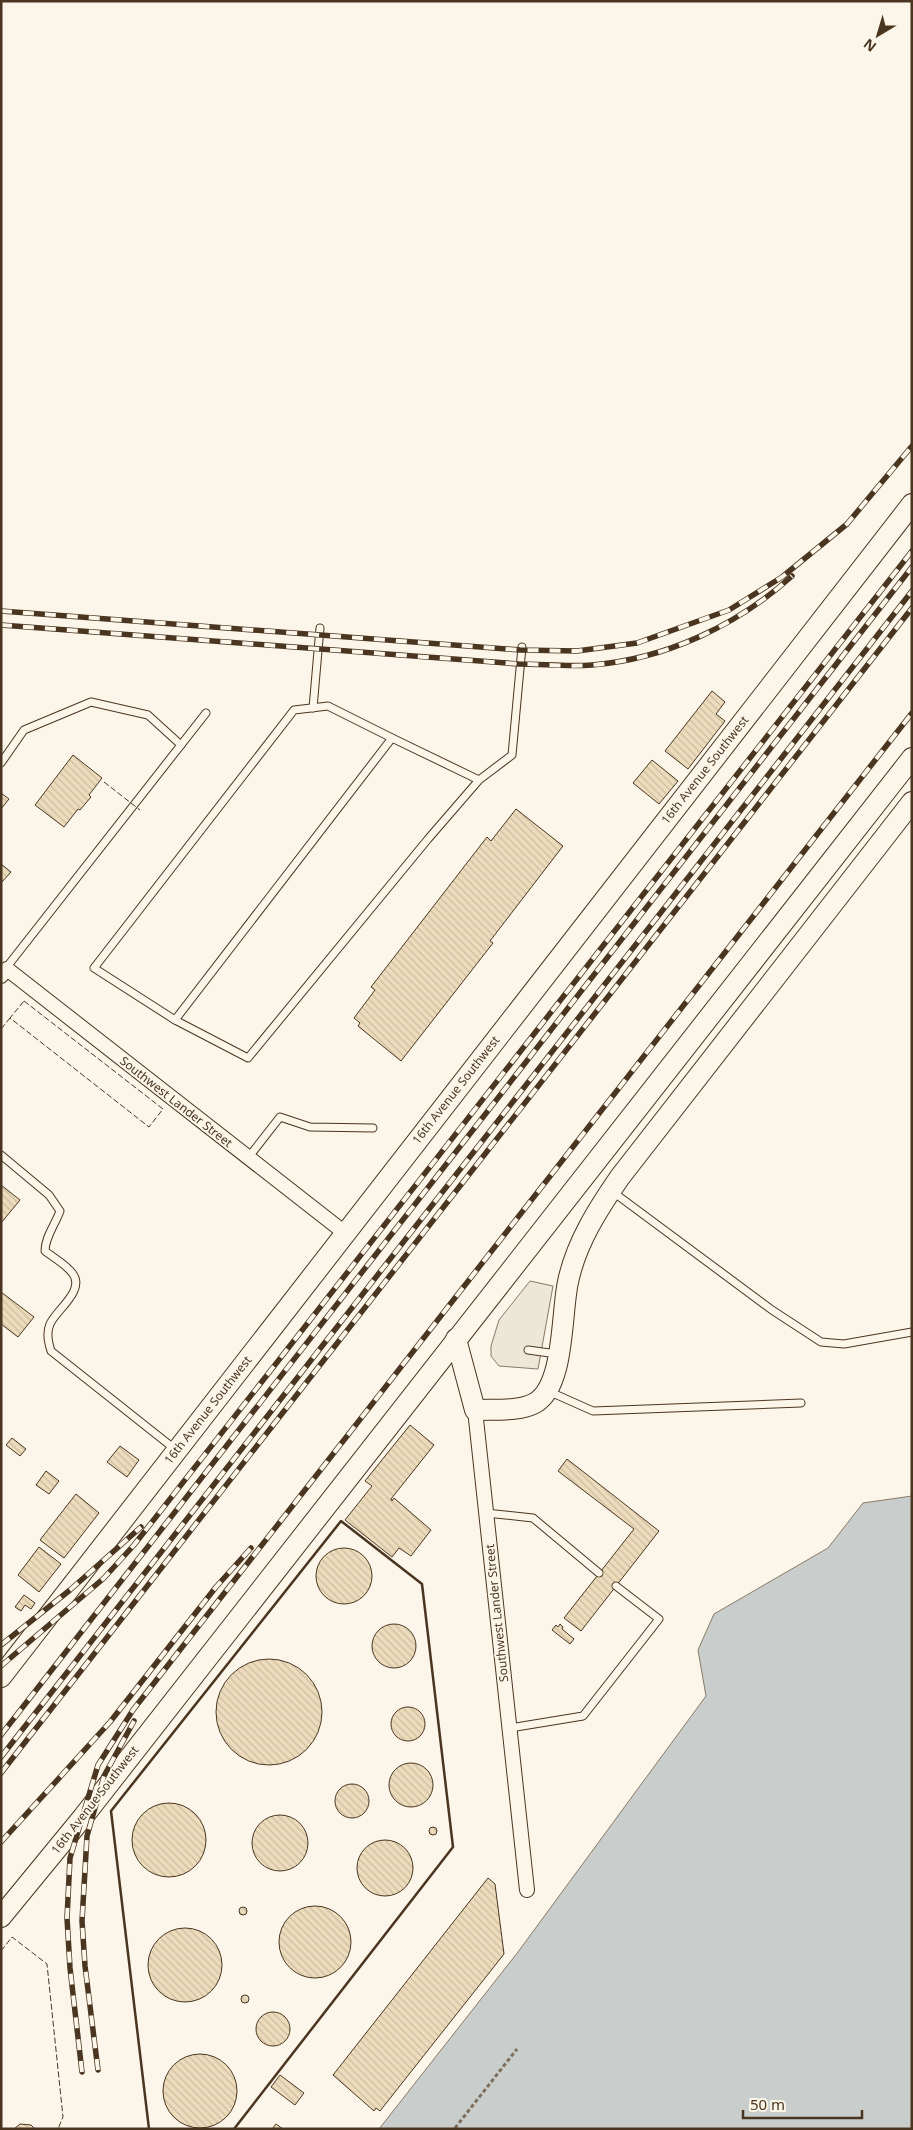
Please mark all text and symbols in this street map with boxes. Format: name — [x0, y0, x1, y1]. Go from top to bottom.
north arrow — [853, 10, 903, 60]
text: N — [859, 35, 880, 57]
street label: 16th Avenue Southwest — [657, 711, 753, 827]
street label: 16th Avenue Southwest — [408, 1031, 504, 1147]
street label: Southwest Lander Street — [116, 1052, 237, 1151]
street label: 16th Avenue Southwest — [160, 1351, 256, 1467]
street label: Southwest Lander Street — [481, 1543, 512, 1683]
street label: 16th Avenue Southwest — [47, 1741, 143, 1857]
scale bar — [743, 2088, 862, 2120]
text: 50 m — [750, 2094, 785, 2114]

